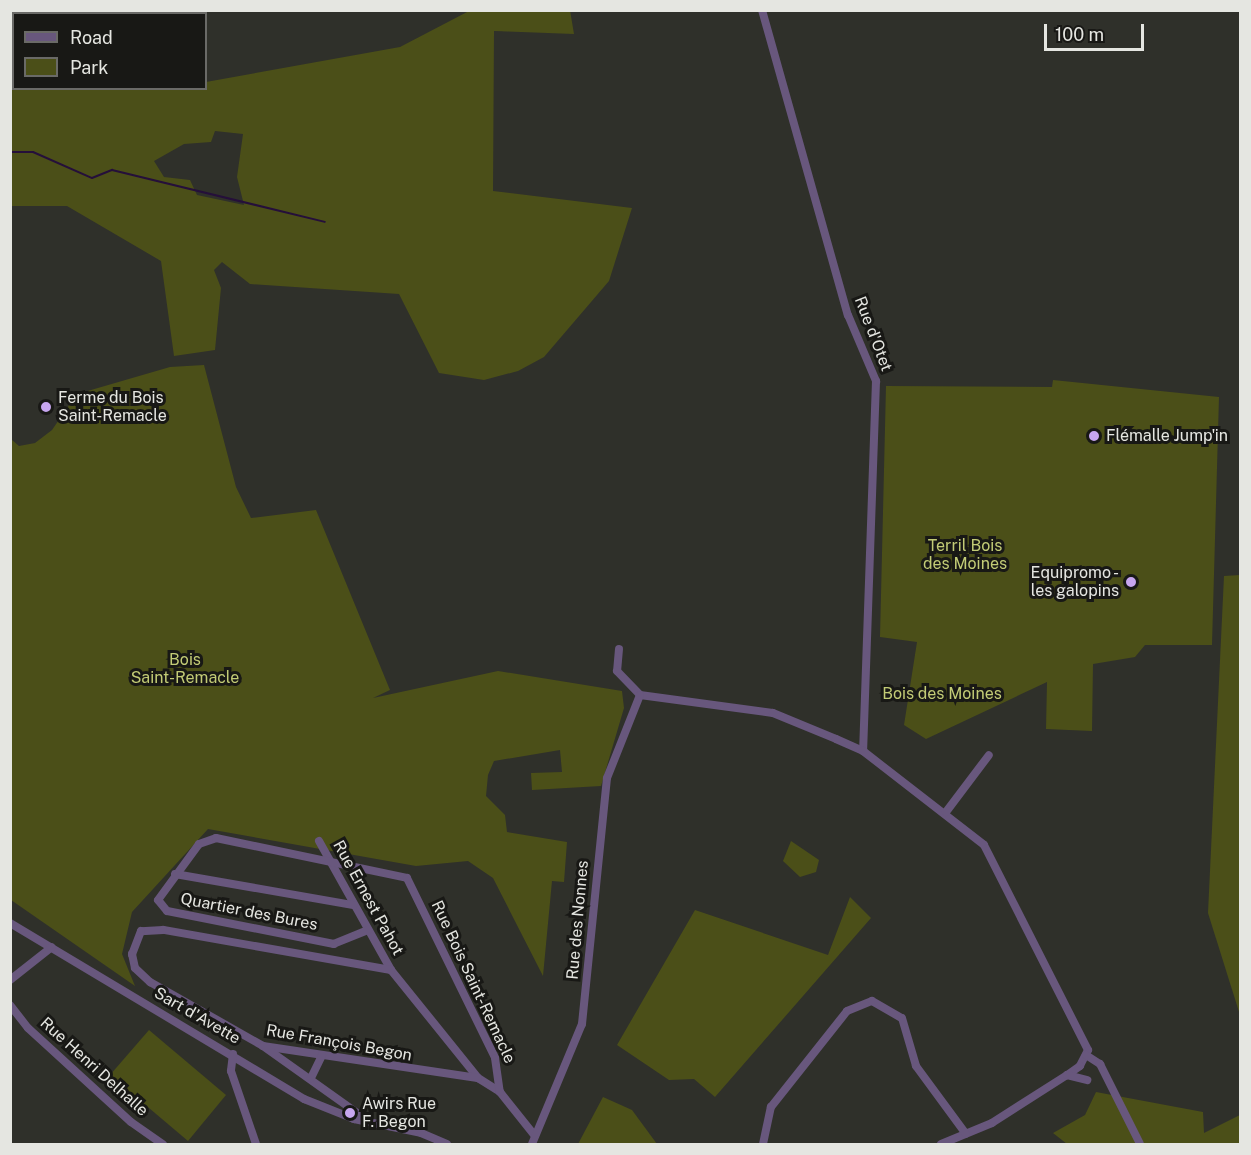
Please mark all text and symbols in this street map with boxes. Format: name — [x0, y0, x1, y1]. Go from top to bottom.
legend — [12, 12, 207, 90]
scale bar — [1047, 12, 1148, 50]
text: 100 m — [1055, 24, 1104, 45]
text: Road — [70, 27, 113, 48]
text: Park — [70, 57, 108, 78]
street label: Rue d'Otet — [850, 294, 896, 374]
place label: Ferme du Bois Saint-Remacle — [58, 388, 167, 426]
marker: Ferme du Bois Saint-Remacle — [39, 400, 53, 414]
place label: Flémalle Jump'in — [1106, 426, 1228, 446]
marker: Flémalle Jump'in — [1087, 429, 1101, 443]
park label: Terril Bois des Moines — [923, 536, 1007, 574]
place label: Equipromo - les galopins — [1029, 563, 1119, 601]
marker: Equipromo - les galopins — [1124, 575, 1138, 589]
park label: Bois Saint-Remacle — [131, 650, 239, 688]
park label: Bois des Moines — [882, 684, 1002, 704]
street label: Rue Ernest Pahot — [329, 837, 407, 959]
street label: Rue des Nonnes — [563, 859, 593, 981]
street label: Quartier des Bures — [179, 889, 319, 935]
street label: Rue Bois Saint-Remacle — [427, 898, 519, 1066]
street label: Sart d'Avette — [150, 984, 244, 1048]
street label: Rue Henri Delhalle — [36, 1014, 152, 1120]
street label: Rue François Begon — [264, 1021, 414, 1065]
place label: Awirs Rue F. Begon — [362, 1094, 436, 1132]
marker: Awirs Rue F. Begon — [343, 1106, 357, 1120]

